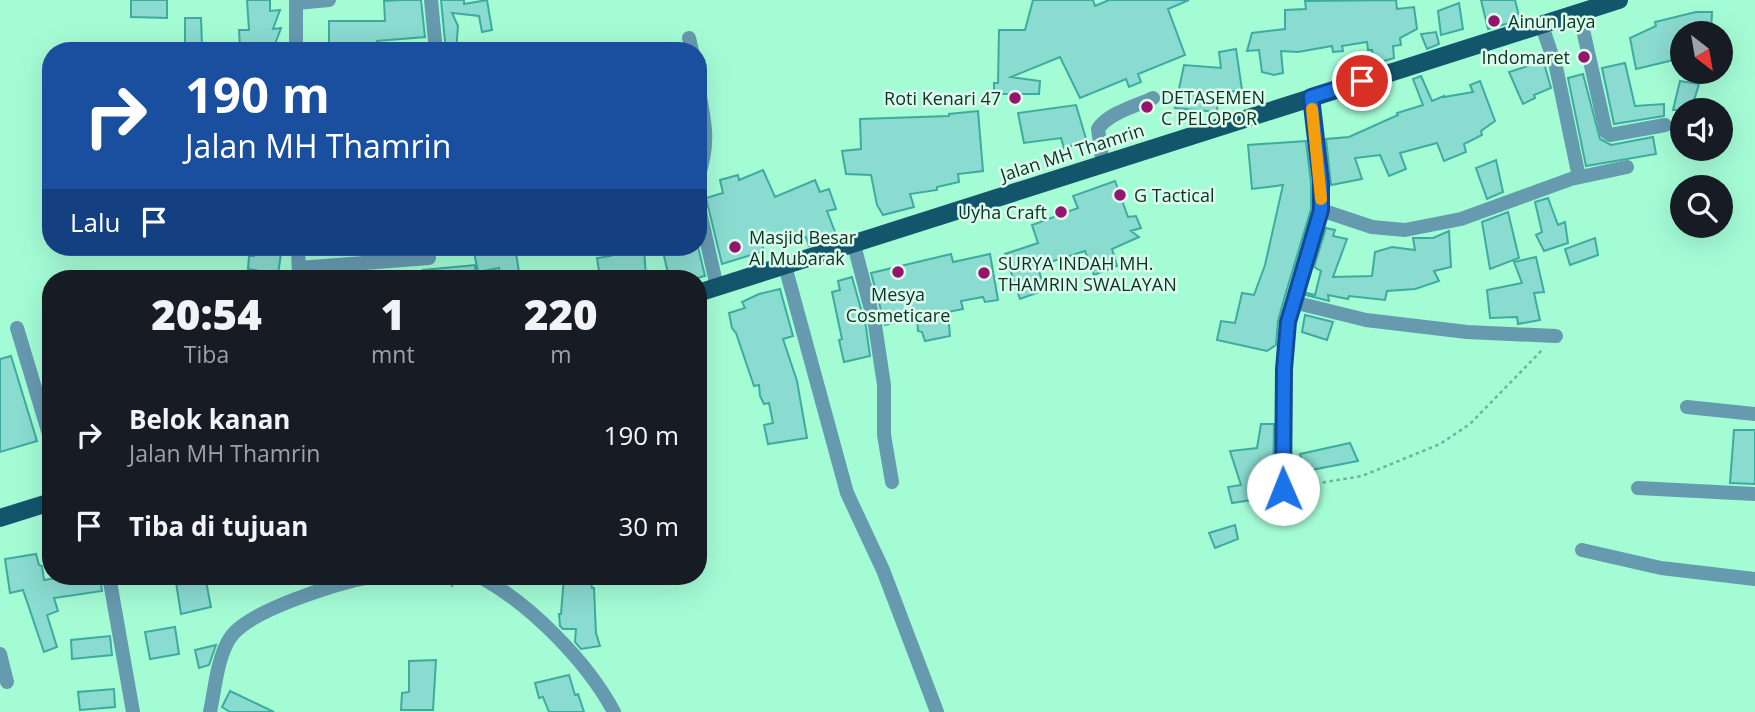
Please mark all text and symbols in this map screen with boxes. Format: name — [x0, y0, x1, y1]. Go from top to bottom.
place label: Ainun Jaya — [1508, 9, 1596, 33]
marker: Ainun Jaya — [1486, 13, 1502, 29]
north arrow — [1670, 21, 1732, 84]
map controls — [1670, 21, 1733, 238]
place label: Indomaret — [1482, 45, 1570, 69]
marker: Indomaret — [1576, 49, 1592, 65]
pin — [1332, 51, 1392, 111]
text: 190 m — [185, 61, 330, 127]
icon: arrive — [1343, 62, 1381, 100]
icon: right — [70, 70, 161, 161]
place label: DETASEMEN C PELOPOR — [1161, 85, 1265, 130]
place label: Roti Kenari 47 — [884, 86, 1001, 110]
marker: Roti Kenari 47 — [1007, 90, 1023, 106]
button: sound — [1670, 98, 1733, 161]
marker: DETASEMEN C PELOPOR — [1139, 99, 1155, 115]
street label: Jalan MH Thamrin — [995, 117, 1147, 187]
text: Jalan MH Thamrin — [185, 124, 451, 167]
button: search — [1670, 175, 1733, 238]
place label: G Tactical — [1134, 183, 1214, 207]
marker: G Tactical — [1112, 187, 1128, 203]
place label: Uyha Craft — [958, 200, 1047, 224]
icon: arrive — [135, 203, 173, 241]
text: Lalu — [70, 204, 121, 240]
marker: Uyha Craft — [1053, 204, 1069, 220]
place label: Masjid Besar Al Mubarak — [749, 225, 857, 270]
marker: Masjid Besar Al Mubarak — [727, 239, 743, 255]
place label: SURYA INDAH MH. THAMRIN SWALAYAN — [998, 251, 1177, 296]
marker: Mesya Cosmeticare — [890, 264, 906, 280]
marker: SURYA INDAH MH. THAMRIN SWALAYAN — [976, 265, 992, 281]
place label: Mesya Cosmeticare — [846, 282, 950, 327]
text: 20:54 — [151, 285, 262, 342]
text: 1 — [381, 285, 405, 342]
text: 220 — [524, 285, 598, 342]
text: Tiba — [184, 338, 229, 370]
text: mnt — [371, 338, 415, 370]
text: m — [550, 338, 571, 370]
text: Belok kanan — [129, 401, 290, 437]
icon: right — [70, 416, 108, 454]
text: 190 m — [604, 417, 679, 453]
text: Jalan MH Thamrin — [129, 437, 320, 469]
position arrow — [1246, 452, 1320, 526]
icon: arrive — [70, 507, 108, 545]
text: Tiba di tujuan — [129, 508, 308, 544]
text: 30 m — [618, 508, 679, 544]

